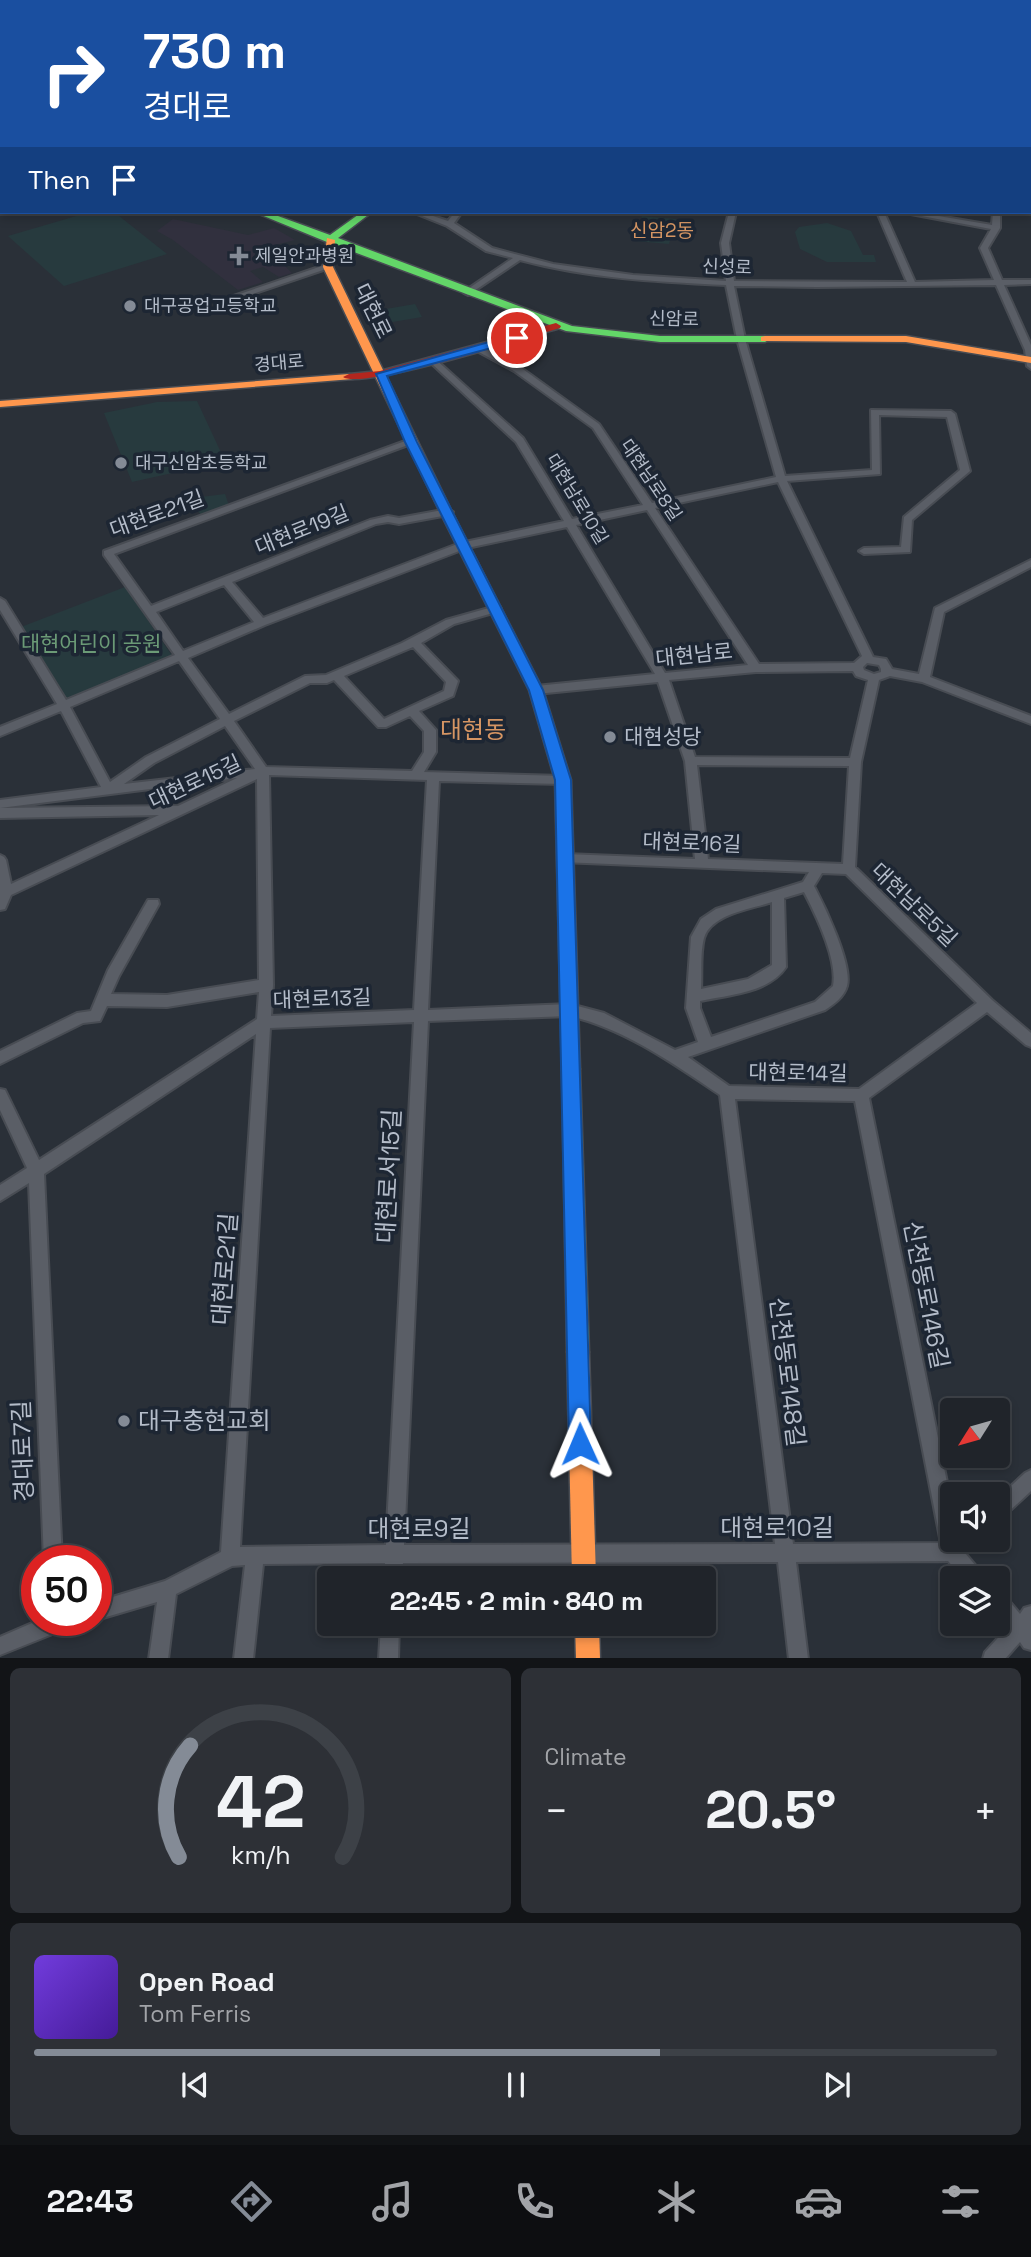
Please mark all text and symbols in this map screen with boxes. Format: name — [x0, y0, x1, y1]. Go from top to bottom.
text: 730 m — [143, 20, 286, 82]
icon: right — [28, 28, 119, 119]
text: 경대로 — [143, 87, 231, 127]
icon: arrive — [105, 161, 143, 199]
text: Then — [28, 163, 91, 197]
district label: 신암2동 — [630, 218, 694, 243]
place label: 제일안과병원 — [255, 244, 354, 267]
marker: 제일안과병원 — [229, 246, 249, 266]
street label: 신성로 — [702, 254, 752, 279]
street label: 대현로 — [349, 279, 398, 343]
place label: 대구공업고등학교 — [144, 294, 276, 317]
marker: 대구공업고등학교 — [122, 298, 138, 314]
street label: 신암로 — [649, 307, 699, 330]
pin — [487, 308, 547, 368]
icon: arrive — [498, 319, 536, 357]
street label: 경대로 — [253, 349, 305, 376]
street label: 대현남로8길 — [616, 434, 687, 525]
street label: 대현남로10길 — [541, 449, 614, 548]
place label: 대구신암초등학교 — [135, 451, 267, 474]
marker: 대구신암초등학교 — [113, 455, 129, 471]
street label: 대현로21길 — [106, 484, 208, 543]
street label: 대현로19길 — [251, 498, 353, 561]
park label: 대현어린이 공원 — [21, 630, 161, 657]
street label: 대현남로 — [654, 637, 734, 672]
district label: 대현동 — [440, 714, 506, 745]
place label: 대현성당 — [624, 723, 701, 750]
marker: 대현성당 — [602, 729, 618, 745]
street label: 대현로15길 — [144, 748, 245, 815]
street label: 대현로16길 — [642, 827, 742, 858]
street label: 대현남로5길 — [866, 857, 963, 952]
street label: 대현로13길 — [272, 983, 372, 1014]
street label: 대현로14길 — [748, 1058, 848, 1087]
street label: 대현로서15길 — [369, 1108, 408, 1244]
street label: 대현로21길 — [205, 1212, 244, 1326]
street label: 신천동로146길 — [897, 1218, 956, 1372]
street label: 신천동로148길 — [763, 1295, 812, 1448]
north arrow — [940, 1398, 1010, 1468]
map controls — [940, 1398, 1010, 1636]
street label: 경대로7길 — [5, 1400, 40, 1502]
place label: 대구충현교회 — [138, 1405, 270, 1436]
position arrow — [543, 1407, 617, 1481]
marker: 대구충현교회 — [116, 1413, 132, 1429]
button: sound — [940, 1482, 1010, 1552]
street label: 대현로10길 — [720, 1512, 834, 1543]
street label: 대현로9길 — [367, 1513, 471, 1544]
speed limit sign: 50 — [21, 1545, 112, 1636]
button: layers — [940, 1566, 1010, 1636]
text: 22:45 · 2 min · 840 m — [390, 1584, 643, 1618]
text: Climate — [545, 1742, 627, 1772]
text: 42 — [215, 1755, 305, 1848]
text: 20.5° — [705, 1777, 836, 1843]
text: − — [545, 1787, 568, 1835]
text: + — [973, 1787, 997, 1835]
text: km/h — [230, 1838, 290, 1870]
text: Open Road — [139, 1965, 275, 1999]
text: Tom Ferris — [139, 1999, 251, 2029]
icon: previous — [176, 2066, 214, 2104]
icon: pause — [497, 2066, 535, 2104]
icon: next — [818, 2066, 856, 2104]
icon: directions — [227, 2177, 276, 2226]
icon: music — [368, 2177, 417, 2226]
icon: phone — [510, 2177, 559, 2226]
icon: climate — [652, 2177, 701, 2226]
icon: car — [794, 2177, 843, 2226]
icon: filters — [936, 2177, 985, 2226]
text: 22:43 — [46, 2181, 134, 2221]

